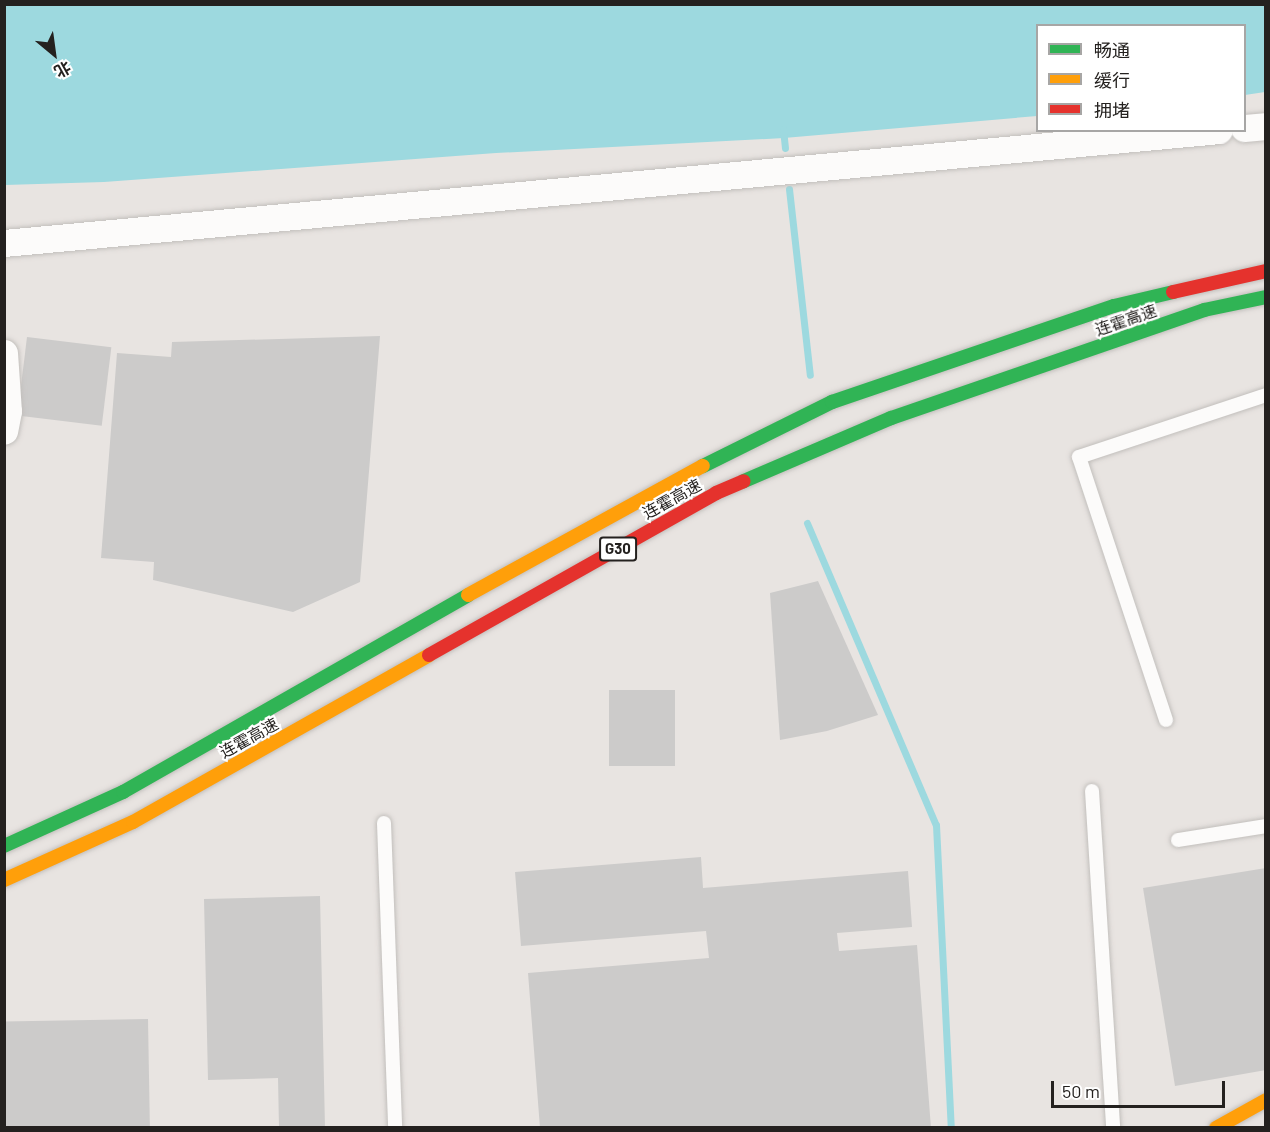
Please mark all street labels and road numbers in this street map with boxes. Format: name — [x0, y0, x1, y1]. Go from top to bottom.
street label: 连霍高速 — [1093, 301, 1159, 339]
street label: 连霍高速 — [639, 475, 705, 523]
road number: G30 — [598, 537, 638, 561]
street label: 连霍高速 — [216, 714, 282, 762]

